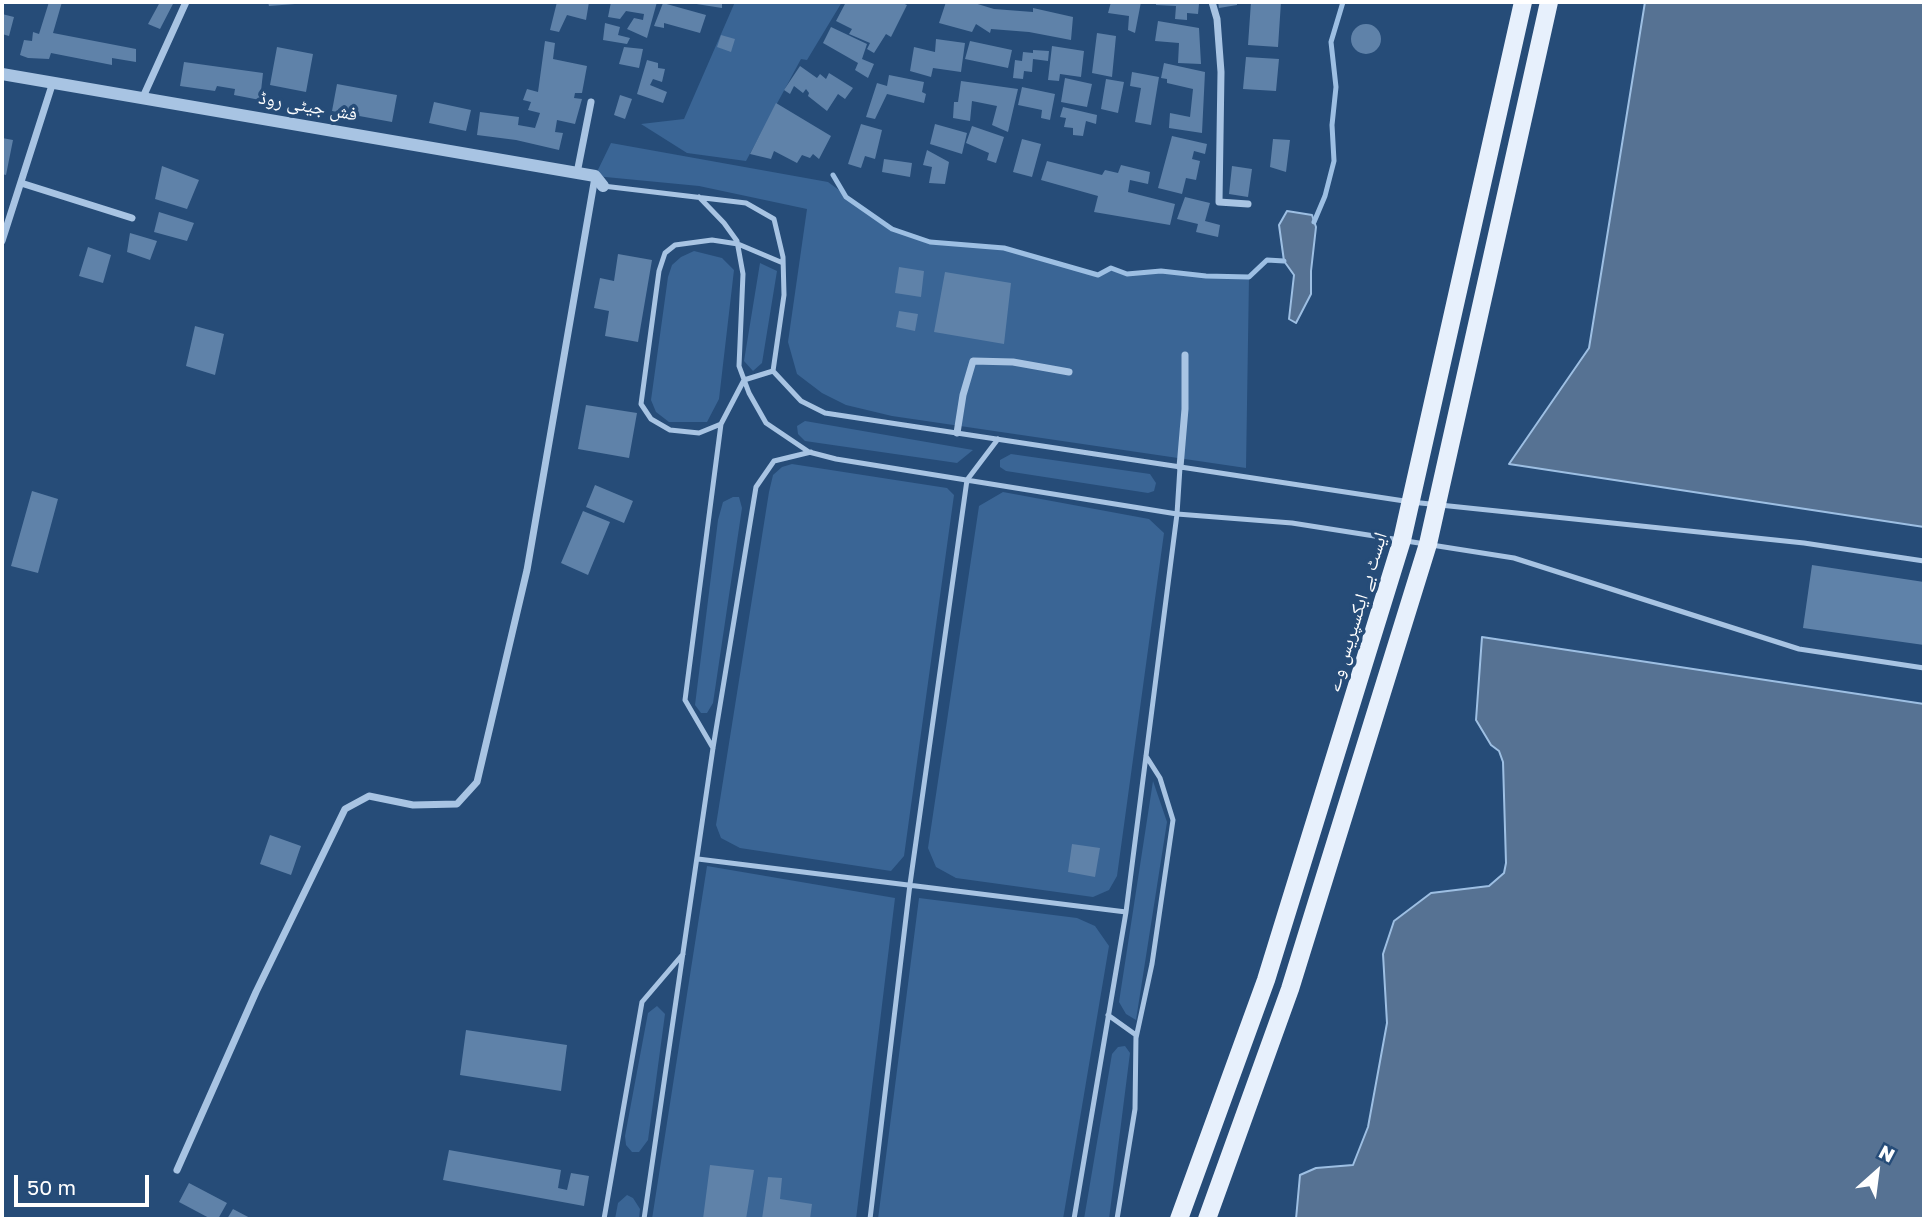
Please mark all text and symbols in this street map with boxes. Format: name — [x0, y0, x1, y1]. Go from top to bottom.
street label: فش جیٹی روڈ — [257, 86, 359, 126]
street label: ایسٹ بے ایکسپریس وے — [1322, 530, 1392, 694]
north arrow — [1842, 1137, 1912, 1207]
text: N — [1875, 1139, 1899, 1167]
scale bar — [18, 1162, 152, 1206]
text: 50 m — [27, 1174, 76, 1200]

